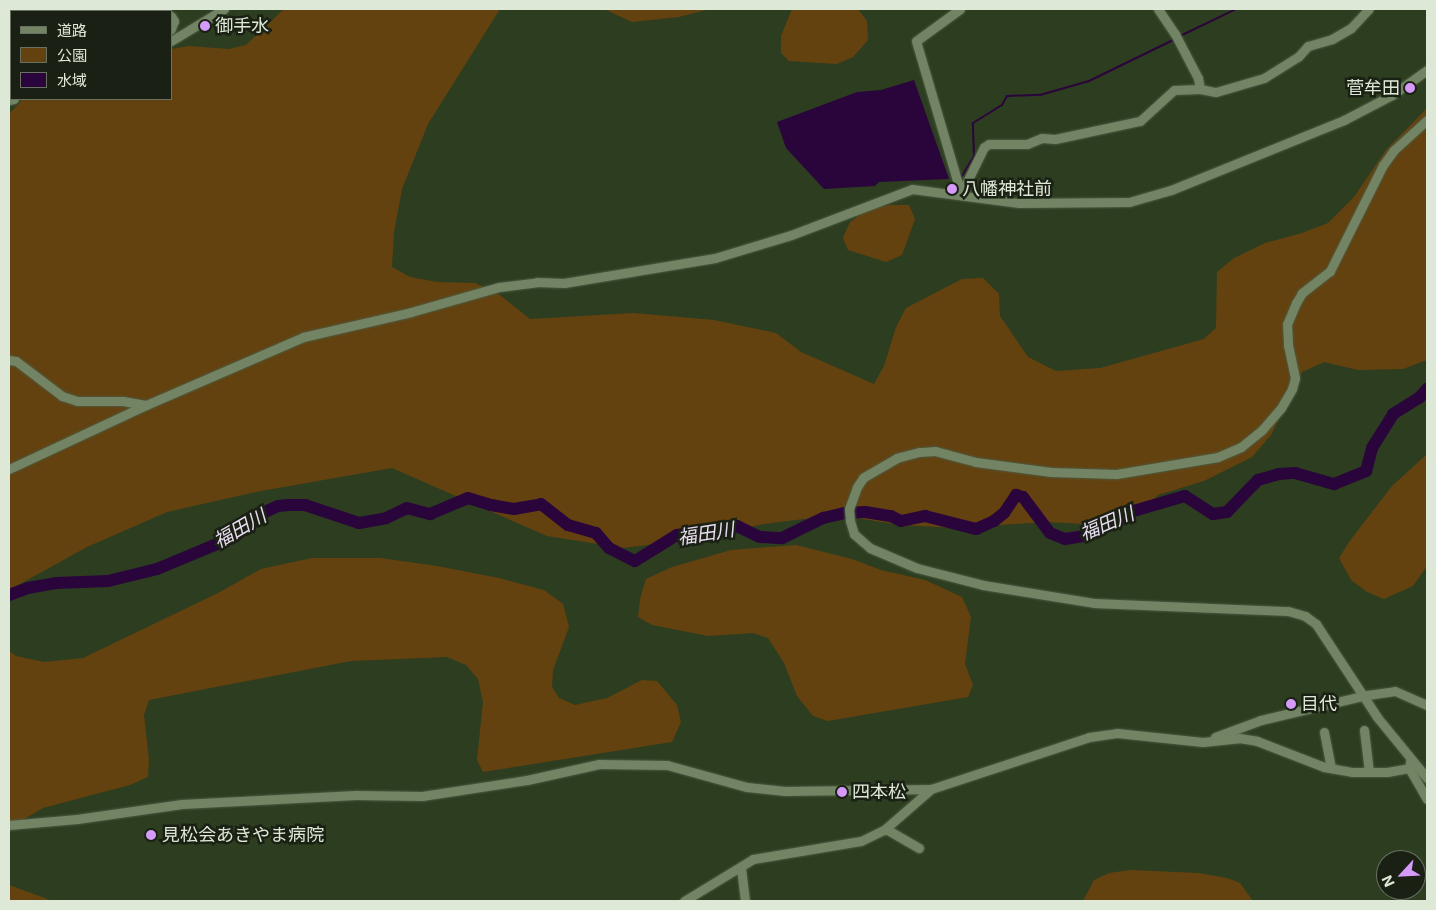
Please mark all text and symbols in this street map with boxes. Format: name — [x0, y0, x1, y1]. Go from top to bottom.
legend — [10, 10, 172, 100]
place label: 御手水 — [215, 15, 269, 37]
marker: 御手水 — [199, 20, 211, 32]
text: 道路 — [57, 21, 87, 40]
text: 公園 — [57, 46, 87, 65]
text: 水域 — [57, 71, 87, 90]
place label: 菅牟田 — [1346, 77, 1400, 99]
marker: 菅牟田 — [1404, 82, 1416, 94]
place label: 八幡神社前 — [962, 178, 1052, 200]
marker: 八幡神社前 — [946, 183, 958, 195]
water label: 福田川 — [1076, 502, 1138, 546]
water label: 福田川 — [210, 505, 270, 553]
water label: 福田川 — [676, 518, 736, 550]
place label: 目代 — [1301, 693, 1337, 715]
marker: 目代 — [1285, 698, 1297, 710]
place label: 四本松 — [852, 781, 906, 803]
marker: 四本松 — [836, 786, 848, 798]
place label: 見松会あきやま病院 — [162, 824, 324, 846]
marker: 見松会あきやま病院 — [144, 828, 158, 842]
north arrow — [1376, 850, 1426, 900]
text: N — [1378, 873, 1398, 890]

